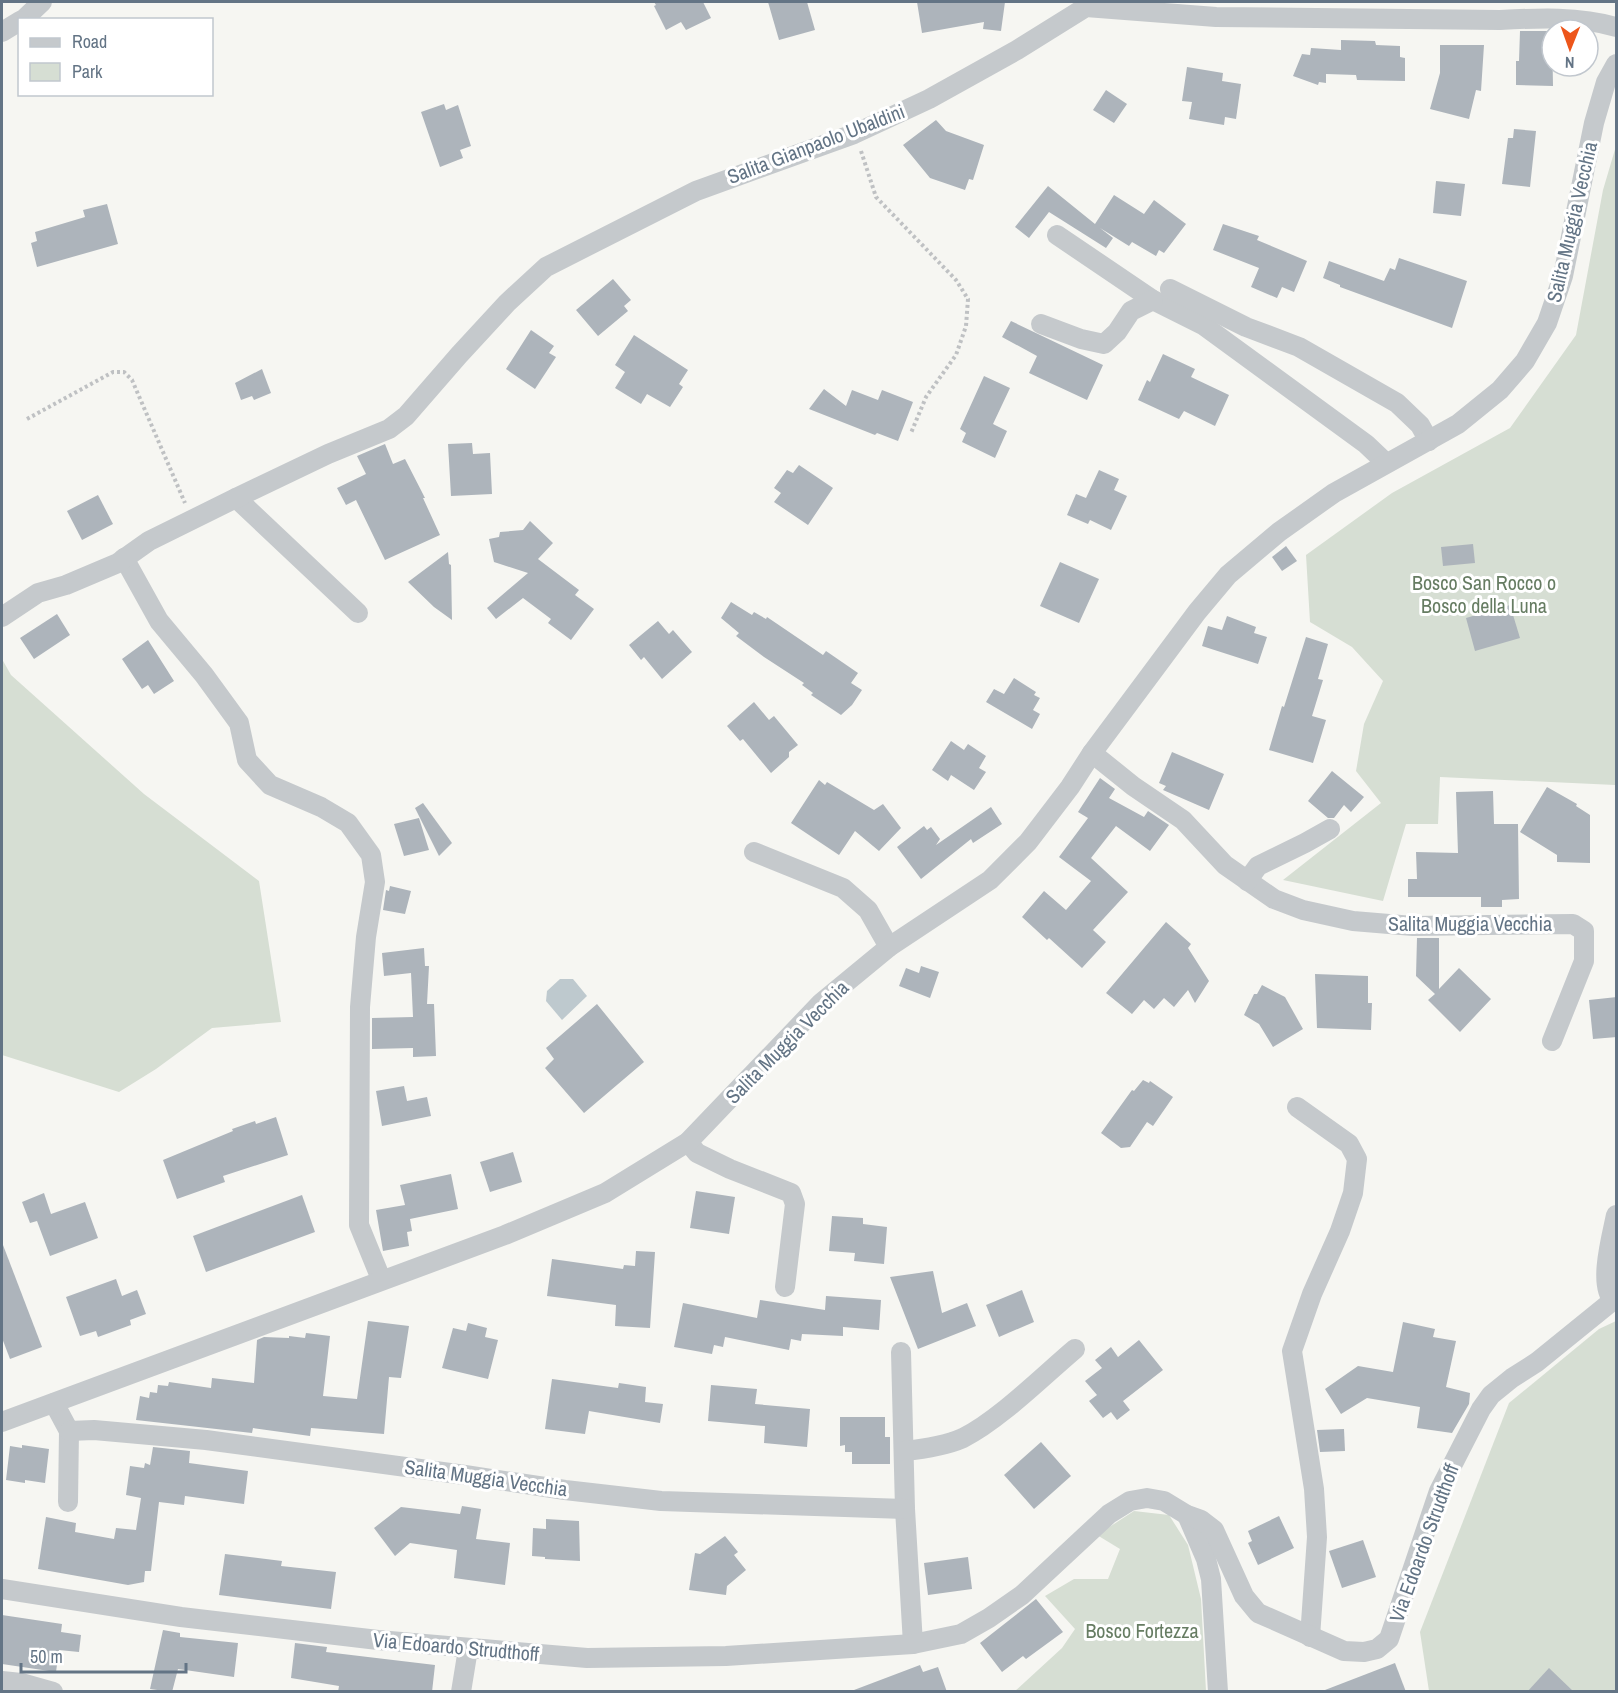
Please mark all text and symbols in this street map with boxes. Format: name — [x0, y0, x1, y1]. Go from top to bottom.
legend — [18, 18, 213, 96]
north arrow — [1540, 18, 1600, 78]
text: Road — [72, 29, 107, 54]
text: N — [1565, 52, 1575, 74]
text: Park — [72, 59, 103, 84]
street label: Salita Gianpaolo Ubaldini — [723, 97, 908, 190]
street label: Salita Muggia Vecchia — [1540, 139, 1603, 305]
park label: Bosco San Rocco o Bosco della Luna — [1412, 569, 1556, 619]
street label: Salita Muggia Vecchia — [1388, 910, 1552, 937]
street label: Salita Muggia Vecchia — [719, 974, 854, 1109]
street label: Salita Muggia Vecchia — [403, 1453, 569, 1502]
street label: Via Edoardo Strudthoff — [1382, 1460, 1465, 1626]
park label: Bosco Fortezza — [1085, 1617, 1199, 1644]
street label: Via Edoardo Strudthoff — [372, 1626, 540, 1667]
scale bar — [21, 1636, 186, 1674]
text: 50 m — [30, 1644, 63, 1669]

